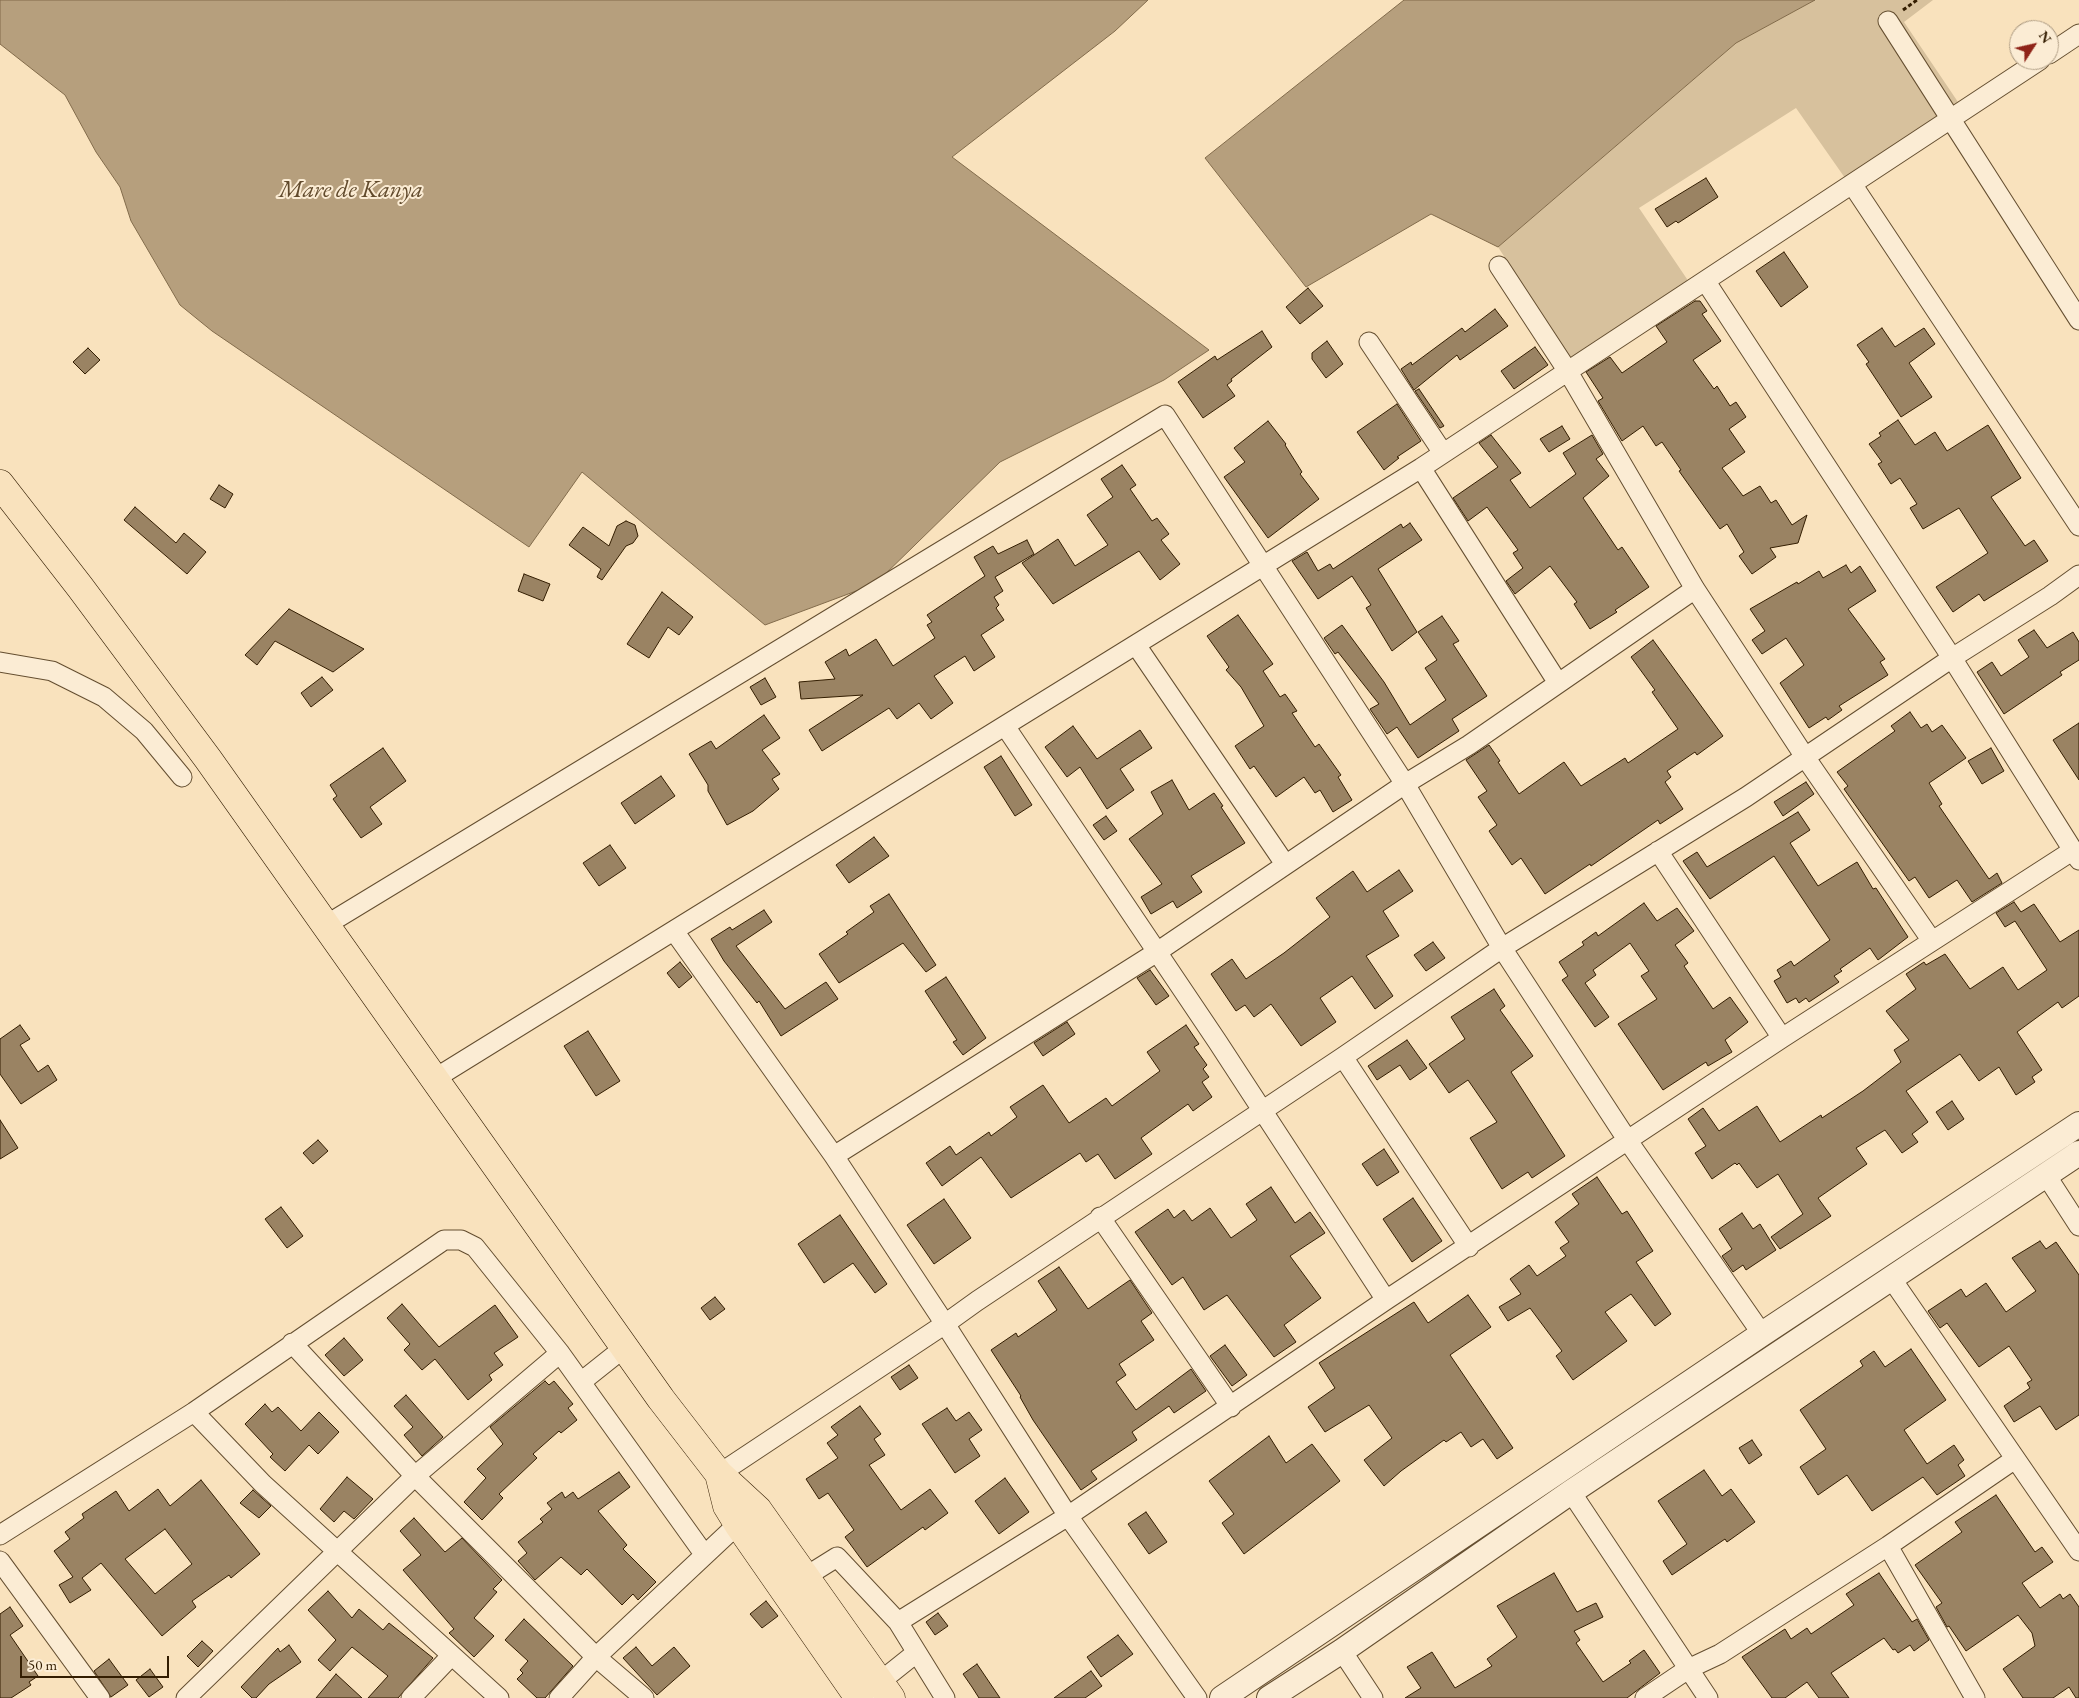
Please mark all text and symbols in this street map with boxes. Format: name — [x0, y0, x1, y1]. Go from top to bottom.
north arrow — [2009, 20, 2059, 70]
text: N — [2035, 27, 2056, 47]
water label: Mare de Kanya — [279, 176, 423, 204]
scale bar — [22, 1646, 171, 1678]
text: 50 m — [28, 1655, 57, 1674]

